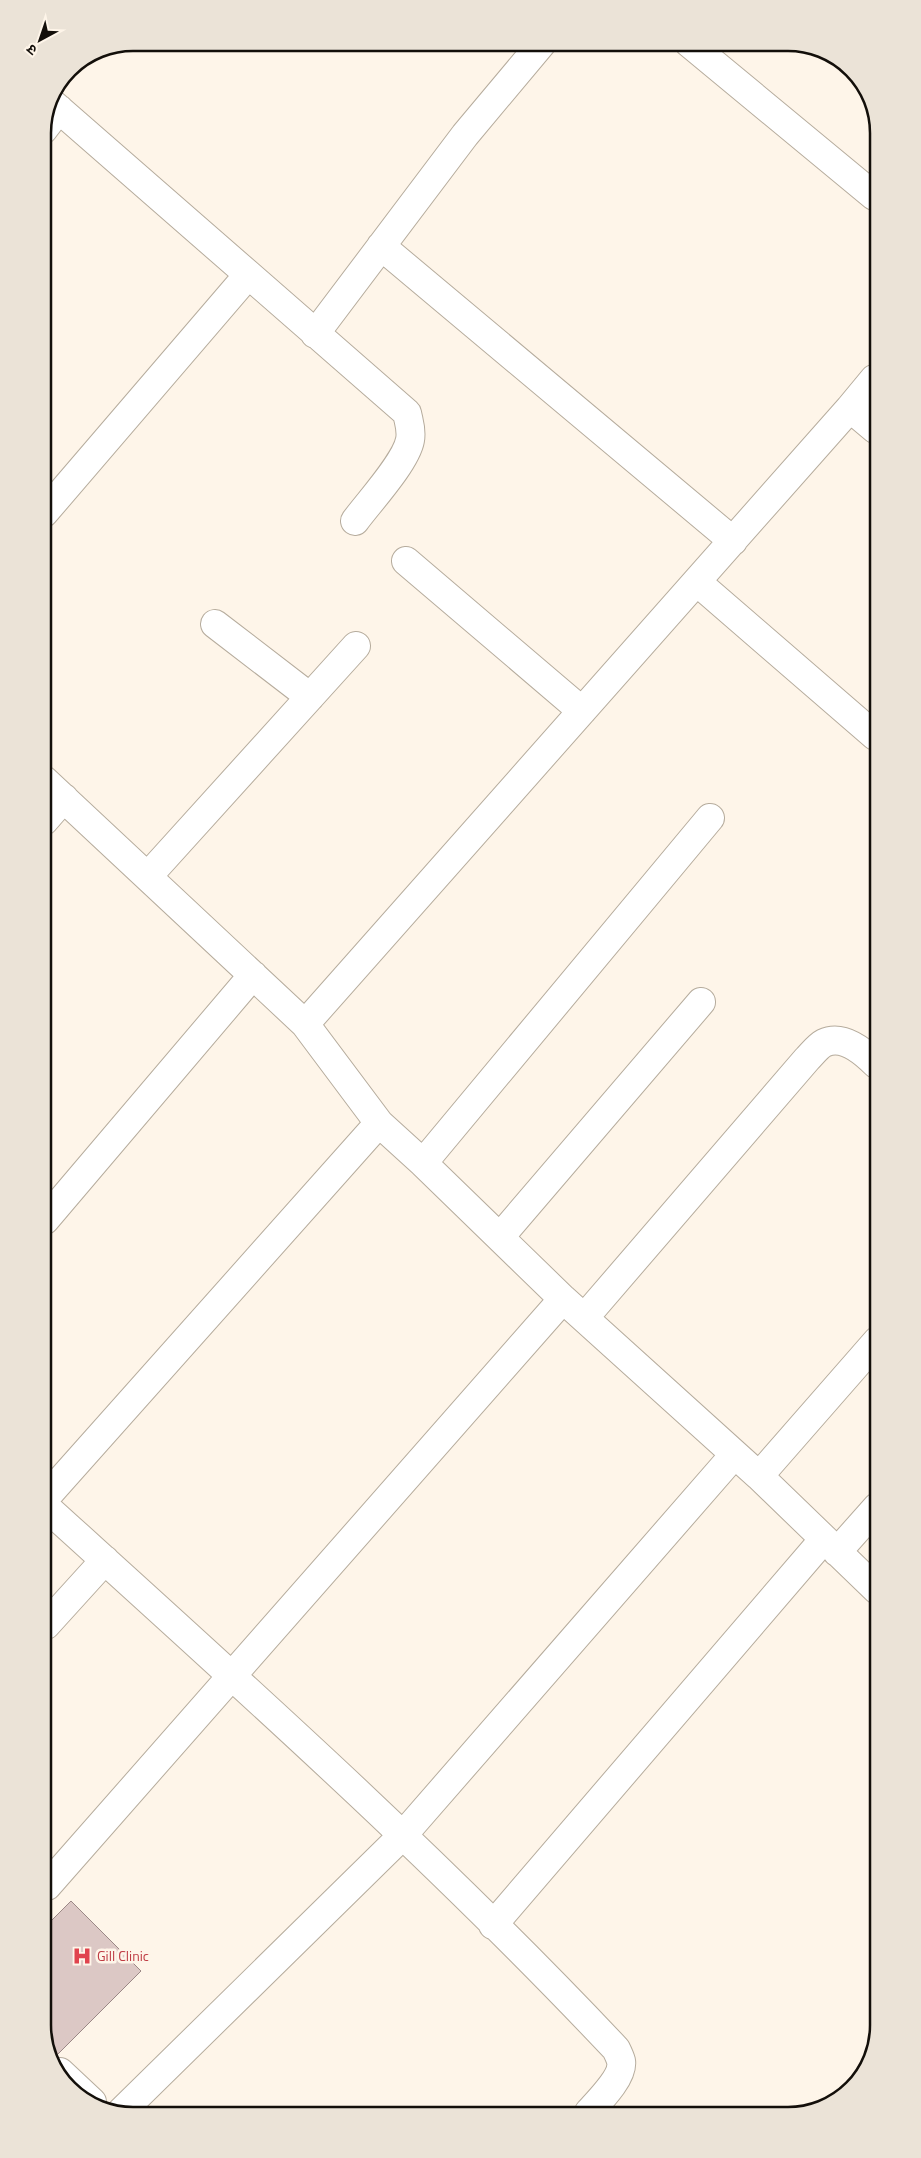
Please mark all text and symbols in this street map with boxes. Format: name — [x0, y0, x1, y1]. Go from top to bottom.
north arrow — [15, 15, 65, 65]
text: उ — [21, 39, 41, 61]
hospital icon: Gill Clinic — [71, 1945, 93, 1967]
place label: Gill Clinic — [97, 1945, 149, 1966]

